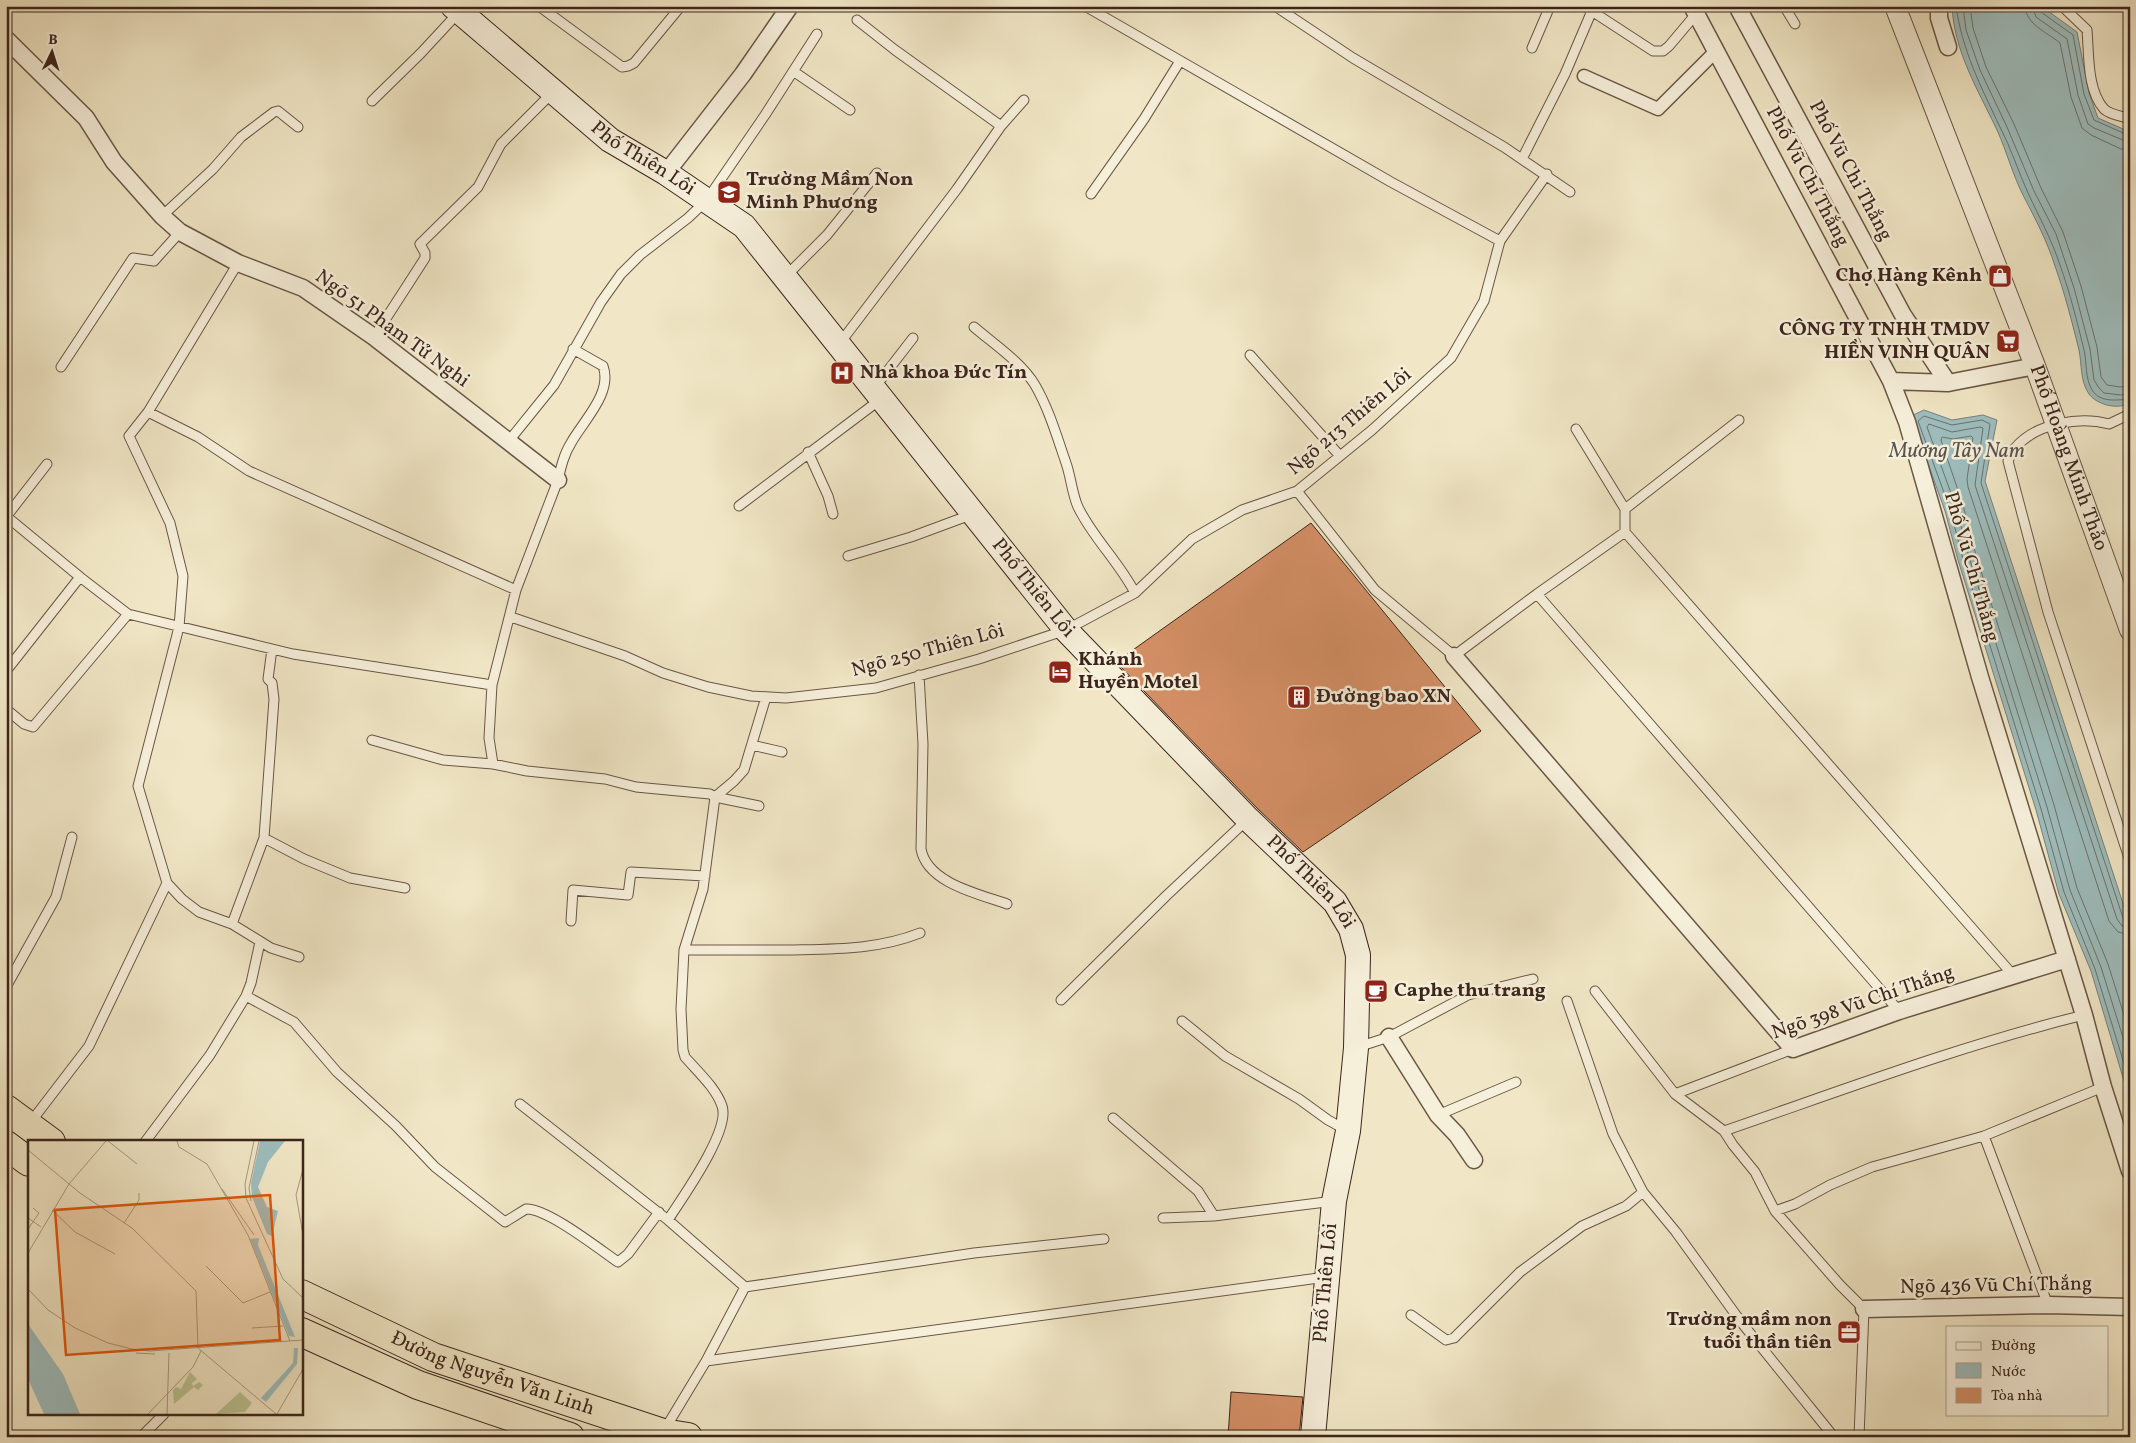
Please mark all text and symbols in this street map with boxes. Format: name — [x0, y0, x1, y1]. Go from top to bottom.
north arrow — [28, 28, 78, 78]
text: B — [47, 31, 58, 50]
street label: Phố Vũ Chi Thắng — [1801, 96, 1899, 246]
street label: Phố Vũ Chí Thắng — [1758, 102, 1856, 252]
street label: Phố Thiên Lôi — [584, 115, 701, 203]
place label: Trường Mầm Non Minh Phương — [746, 166, 913, 217]
school or university icon: Trường Mầm Non Minh Phương — [716, 179, 742, 205]
place label: Chợ Hàng Kênh — [1835, 262, 1982, 290]
street label: Ngõ 51 Phạm Tử Nghi — [309, 263, 475, 395]
shop icon: Chợ Hàng Kênh — [1987, 263, 2013, 289]
place label: CÔNG TY TNHH TMDV HIỀN VINH QUÂN — [1779, 316, 1990, 367]
supermarket icon: CÔNG TY TNHH TMDV HIỀN VINH QUÂN — [1995, 328, 2021, 354]
place label: Nhà khoa Đức Tín — [860, 359, 1027, 387]
hospital icon: Nhà khoa Đức Tín — [829, 360, 855, 386]
street label: Phố Hoàng Minh Thảo — [2022, 361, 2114, 555]
street label: Ngõ 213 Thiên Lôi — [1282, 362, 1418, 482]
water label: Mương Tây Nam — [1888, 437, 2025, 466]
street label: Phố Vũ Chí Thắng — [1936, 488, 2006, 646]
street label: Phố Thiên Lôi — [984, 533, 1081, 645]
street label: Ngõ 250 Thiên Lôi — [848, 617, 1008, 685]
place label: Khánh Huyền Motel — [1078, 646, 1199, 697]
hotel icon: Khánh Huyền Motel — [1047, 659, 1073, 685]
place label: Đường bao XN — [1316, 683, 1451, 711]
building icon: Đường bao XN — [1286, 684, 1312, 710]
street label: Phố Thiên Lôi — [1259, 829, 1362, 934]
street label: Ngõ 398 Vũ Chí Thắng — [1768, 959, 1958, 1047]
place label: Caphe thu trang — [1394, 977, 1546, 1005]
cafe icon: Caphe thu trang — [1363, 978, 1389, 1004]
inset map — [28, 1140, 302, 1416]
street label: Phố Thiên Lôi — [1307, 1222, 1345, 1344]
street label: Ngõ 436 Vũ Chí Thắng — [1900, 1270, 2092, 1302]
place label: Trường mầm non tuổi thần tiên — [1666, 1306, 1832, 1357]
office icon: Trường mầm non tuổi thần tiên — [1836, 1319, 1862, 1345]
street label: Đường Nguyễn Văn Linh — [386, 1325, 598, 1423]
legend — [1946, 1326, 2108, 1416]
text: Đường — [1991, 1336, 2036, 1357]
text: Nước — [1991, 1362, 2026, 1383]
text: Tòa nhà — [1991, 1386, 2043, 1407]

